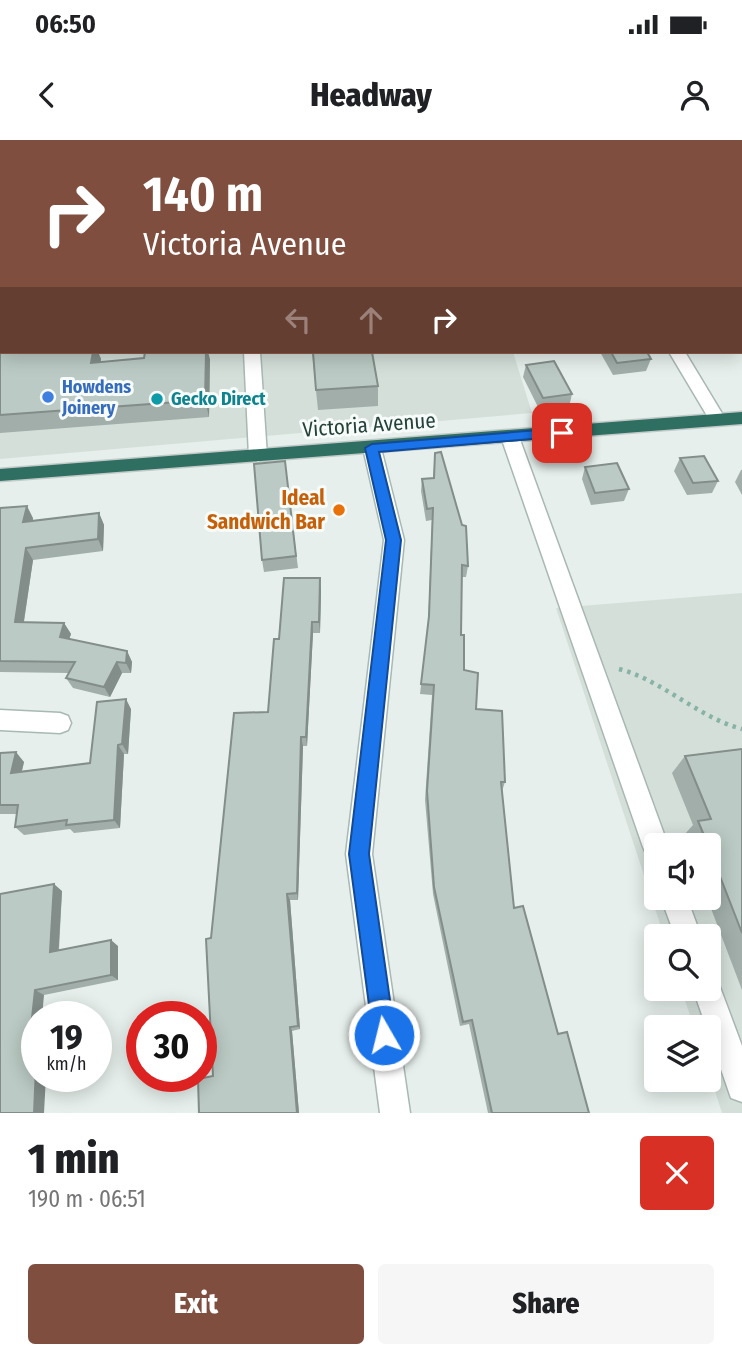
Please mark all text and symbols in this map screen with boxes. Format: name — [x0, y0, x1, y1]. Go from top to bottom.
text: 06:50 — [35, 9, 96, 40]
icon: back — [28, 76, 66, 114]
text: Headway — [310, 76, 432, 114]
icon: person — [676, 76, 714, 114]
text: 140 m — [143, 165, 263, 224]
icon: right — [28, 168, 119, 259]
text: Victoria Avenue — [143, 225, 346, 263]
icon: left — [279, 301, 317, 339]
icon: ahead — [352, 301, 390, 339]
icon: right — [425, 301, 463, 339]
place label: Howdens Joinery — [61, 376, 131, 419]
place label: Gecko Direct — [171, 388, 266, 410]
marker: Howdens Joinery — [40, 389, 56, 405]
marker: Gecko Direct — [149, 391, 165, 407]
pin — [532, 403, 592, 463]
street label: Victoria Avenue — [301, 407, 437, 443]
icon: arrive — [543, 414, 581, 452]
place label: Ideal Sandwich Bar — [207, 485, 325, 535]
marker: Ideal Sandwich Bar — [331, 502, 347, 518]
map controls — [644, 833, 721, 1092]
button: sound — [644, 833, 721, 910]
button: search — [644, 924, 721, 1001]
position arrow — [347, 998, 421, 1072]
speed limit sign: 30 — [126, 1001, 217, 1092]
button: layers — [644, 1015, 721, 1092]
text: 19 — [50, 1016, 83, 1058]
text: km/h — [46, 1053, 87, 1075]
text: 1 min — [28, 1134, 119, 1184]
button: close — [640, 1136, 714, 1210]
text: 190 m · 06:51 — [28, 1185, 146, 1213]
button: Exit — [28, 1264, 364, 1344]
button: Share — [378, 1264, 714, 1344]

